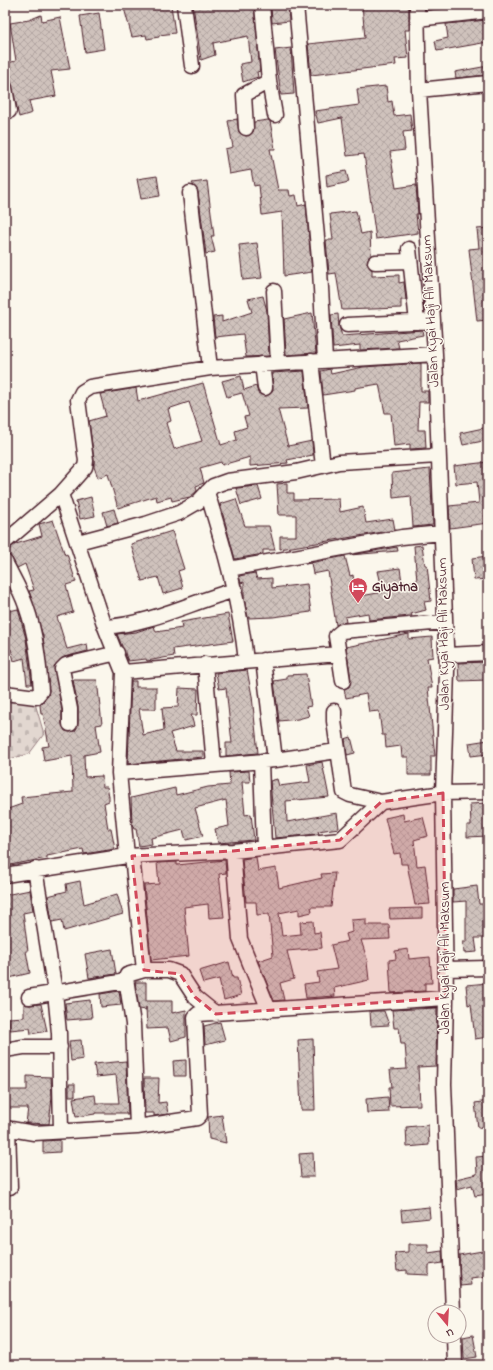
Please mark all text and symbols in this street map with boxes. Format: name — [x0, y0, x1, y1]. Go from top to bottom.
street label: Jalan Kyai Haji Ali Maksum — [417, 234, 446, 388]
street label: Jalan Kyai Haji Ali Maksum — [432, 557, 457, 710]
hotel icon: Giyatna — [347, 576, 369, 604]
place label: Giyatna — [372, 577, 418, 600]
street label: Jalan Kyai Haji Ali Maksum — [435, 882, 457, 1034]
north arrow — [427, 1304, 467, 1344]
text: U — [444, 1324, 456, 1341]

